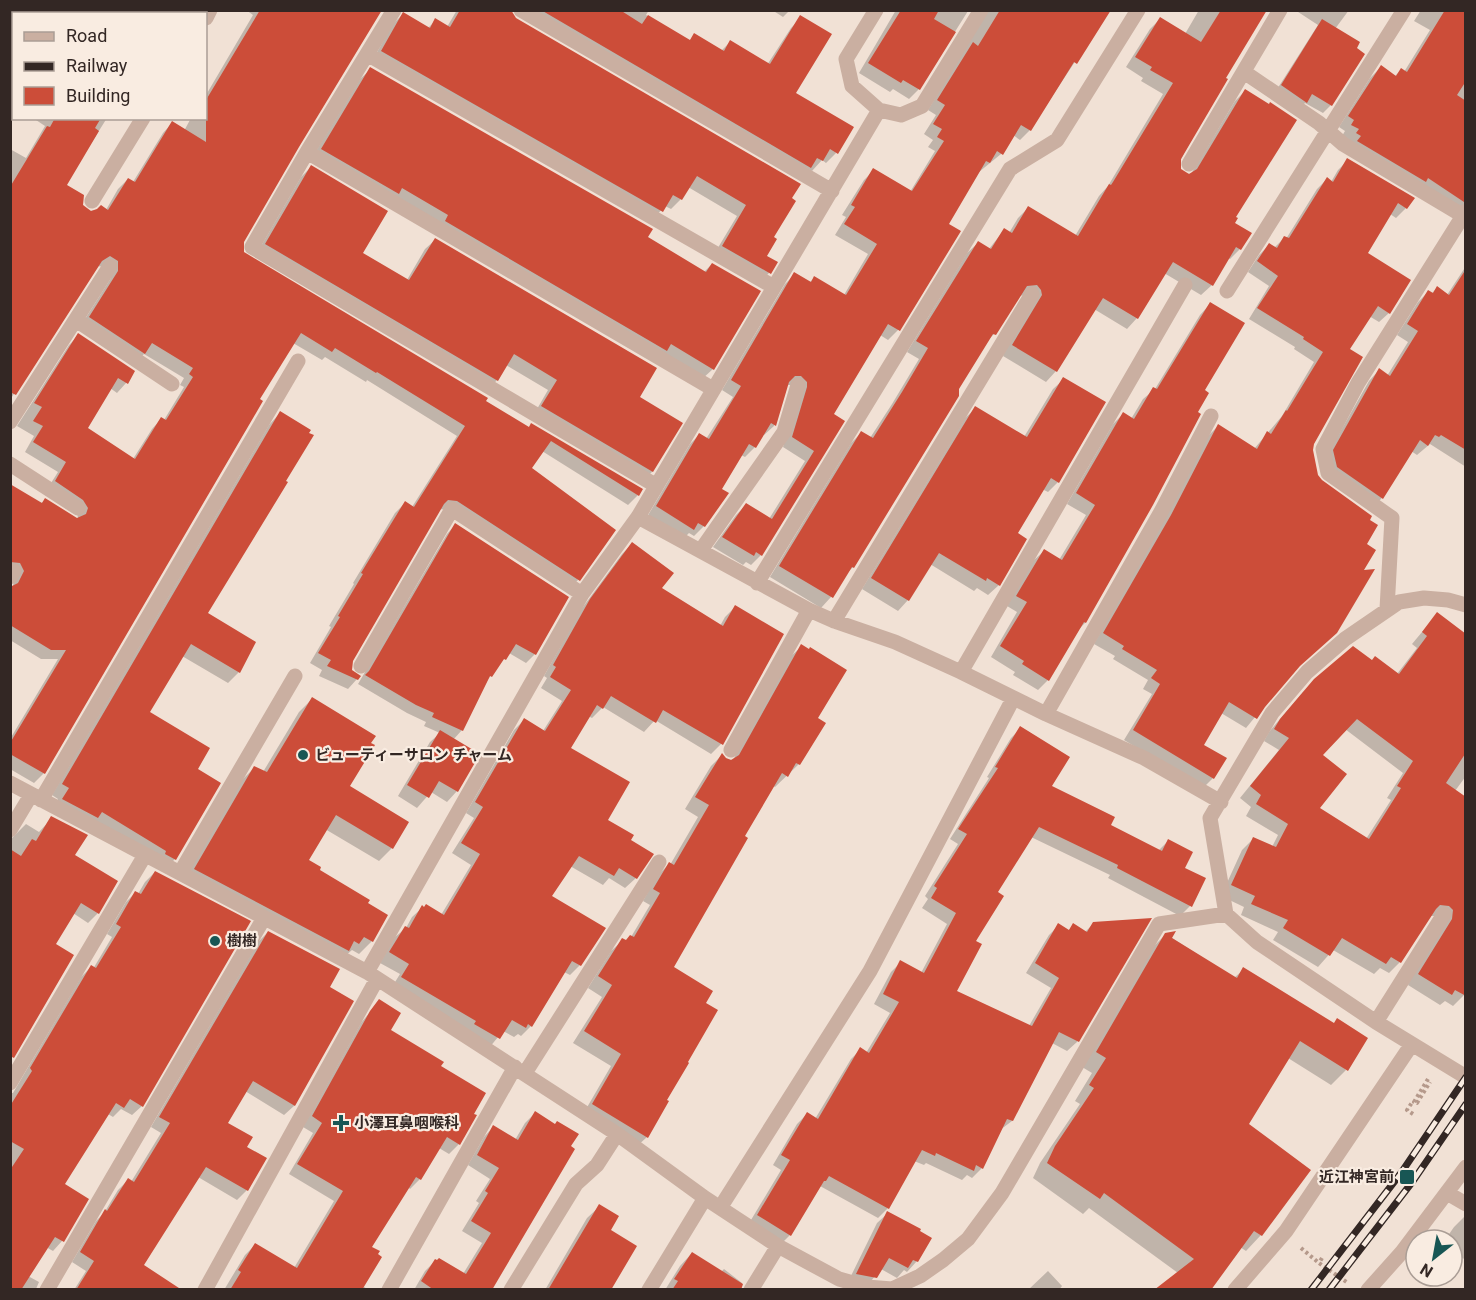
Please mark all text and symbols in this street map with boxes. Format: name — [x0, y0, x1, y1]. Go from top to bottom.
legend — [12, 12, 207, 120]
text: Road — [66, 25, 107, 46]
text: Railway — [66, 55, 128, 76]
text: Building — [66, 85, 130, 106]
place label: ビューティーサロン チャーム — [315, 746, 512, 764]
marker: ビューティーサロン チャーム — [296, 748, 310, 762]
place label: 樹樹 — [227, 932, 257, 950]
marker: 樹樹 — [208, 934, 222, 948]
marker: 小澤耳鼻咽喉科 — [332, 1114, 350, 1132]
place label: 小澤耳鼻咽喉科 — [354, 1114, 459, 1132]
place label: 近江神宮前 — [1319, 1168, 1394, 1186]
marker: 近江神宮前 — [1398, 1168, 1416, 1186]
north arrow — [1404, 1228, 1464, 1288]
text: N — [1417, 1259, 1436, 1281]

